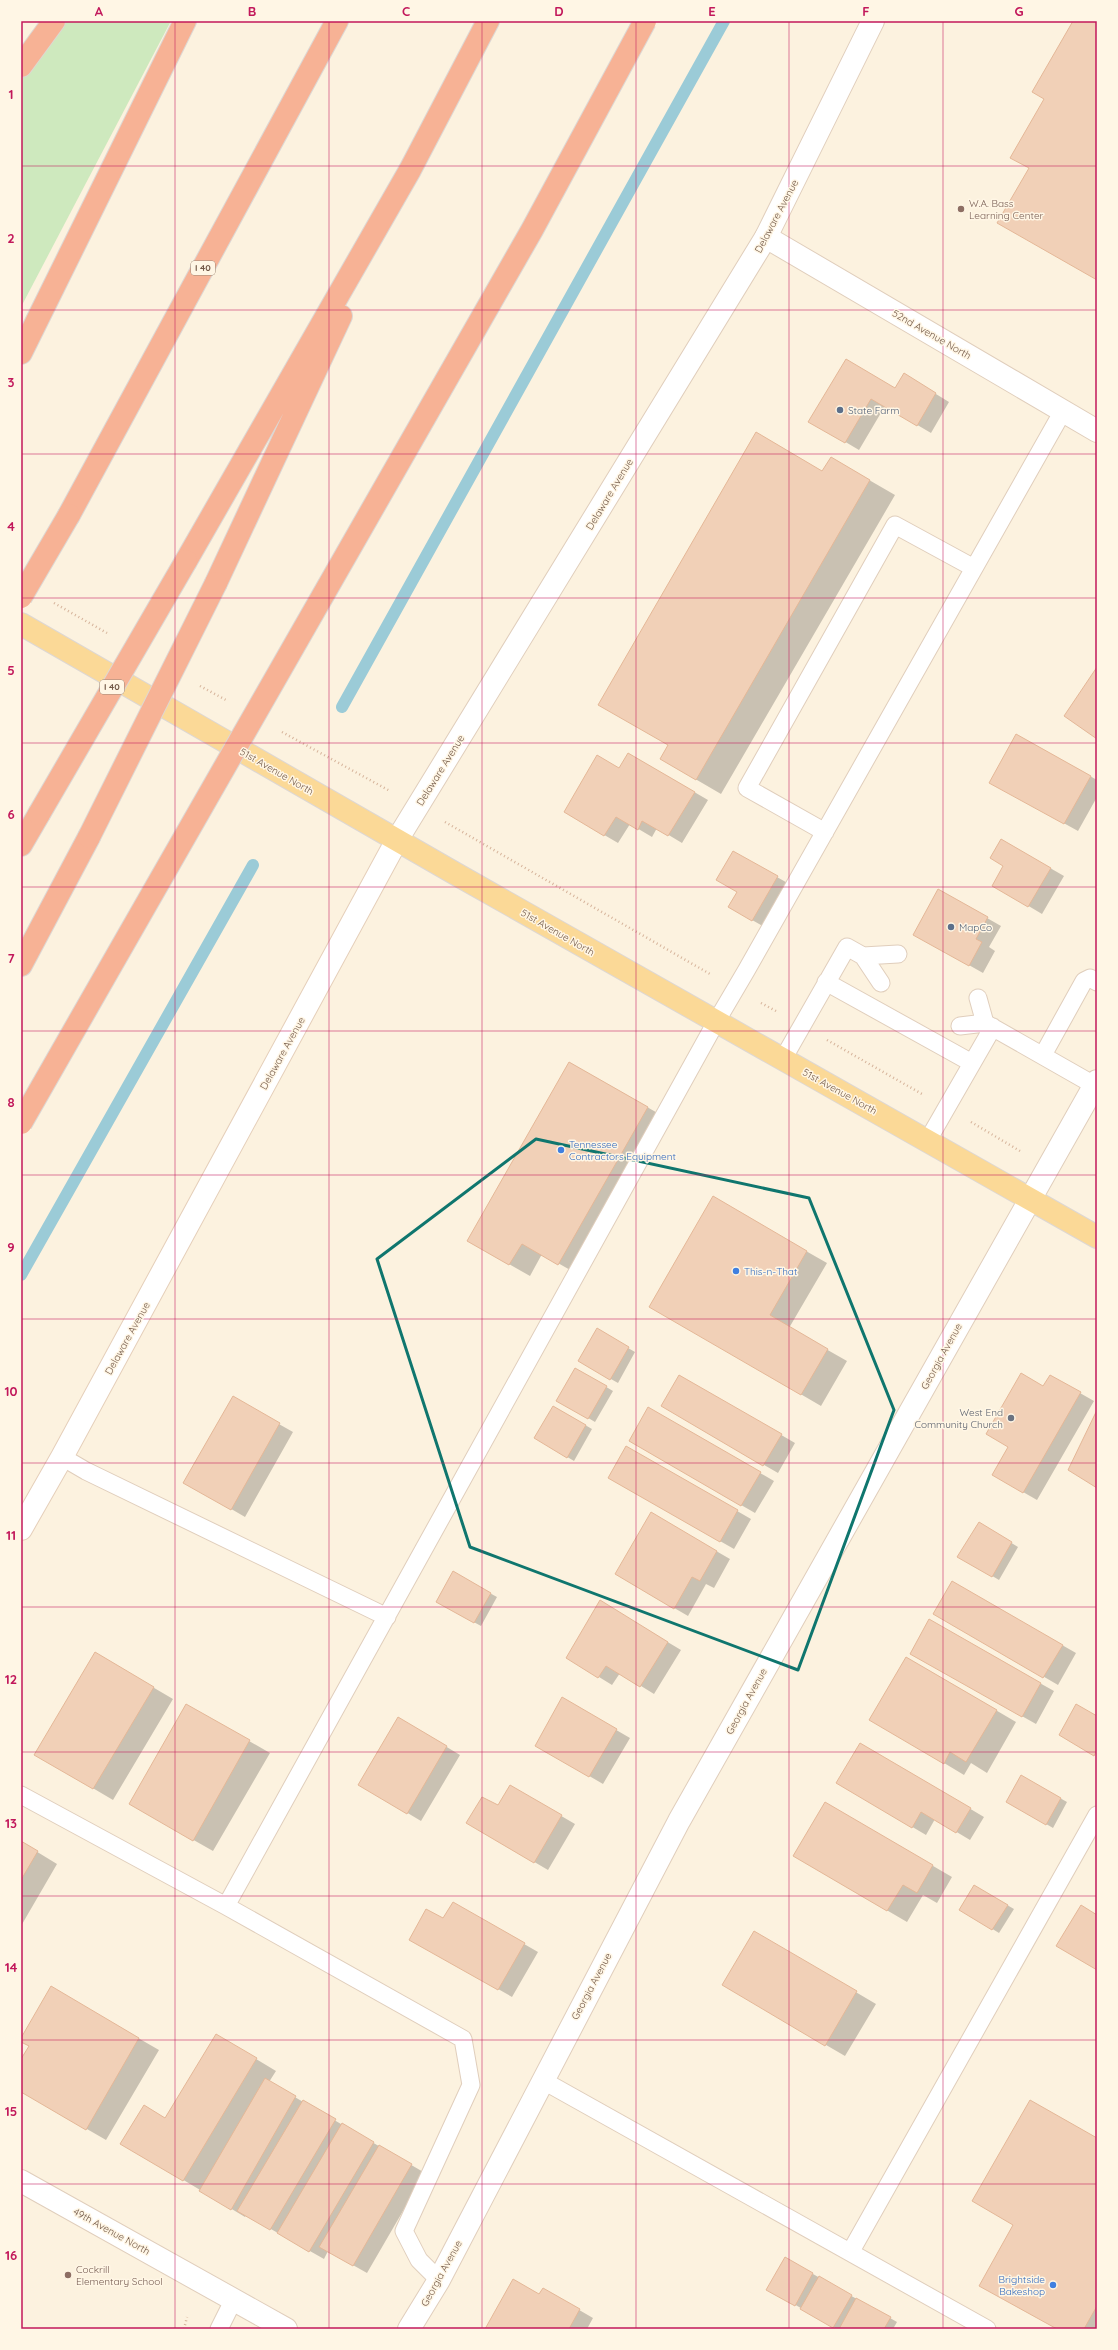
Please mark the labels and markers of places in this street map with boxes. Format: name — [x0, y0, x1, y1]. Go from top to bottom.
place label: W.A. Bass Learning Center — [969, 197, 1044, 222]
marker: W.A. Bass Learning Center — [956, 204, 966, 214]
place label: State Farm — [848, 404, 899, 417]
marker: State Farm — [835, 405, 845, 415]
place label: MapCo — [959, 921, 992, 934]
marker: MapCo — [946, 922, 956, 932]
place label: Tennessee Contractors Equipment — [569, 1138, 676, 1163]
marker: Tennessee Contractors Equipment — [556, 1145, 566, 1155]
place label: This-n-That — [744, 1265, 798, 1278]
marker: This-n-That — [731, 1266, 741, 1276]
place label: West End Community Church — [914, 1406, 1003, 1431]
marker: West End Community Church — [1006, 1413, 1016, 1423]
place label: Cockrill Elementary School — [76, 2263, 163, 2288]
marker: Cockrill Elementary School — [63, 2270, 73, 2280]
place label: Brightside Bakeshop — [998, 2273, 1045, 2298]
marker: Brightside Bakeshop — [1048, 2280, 1058, 2290]

